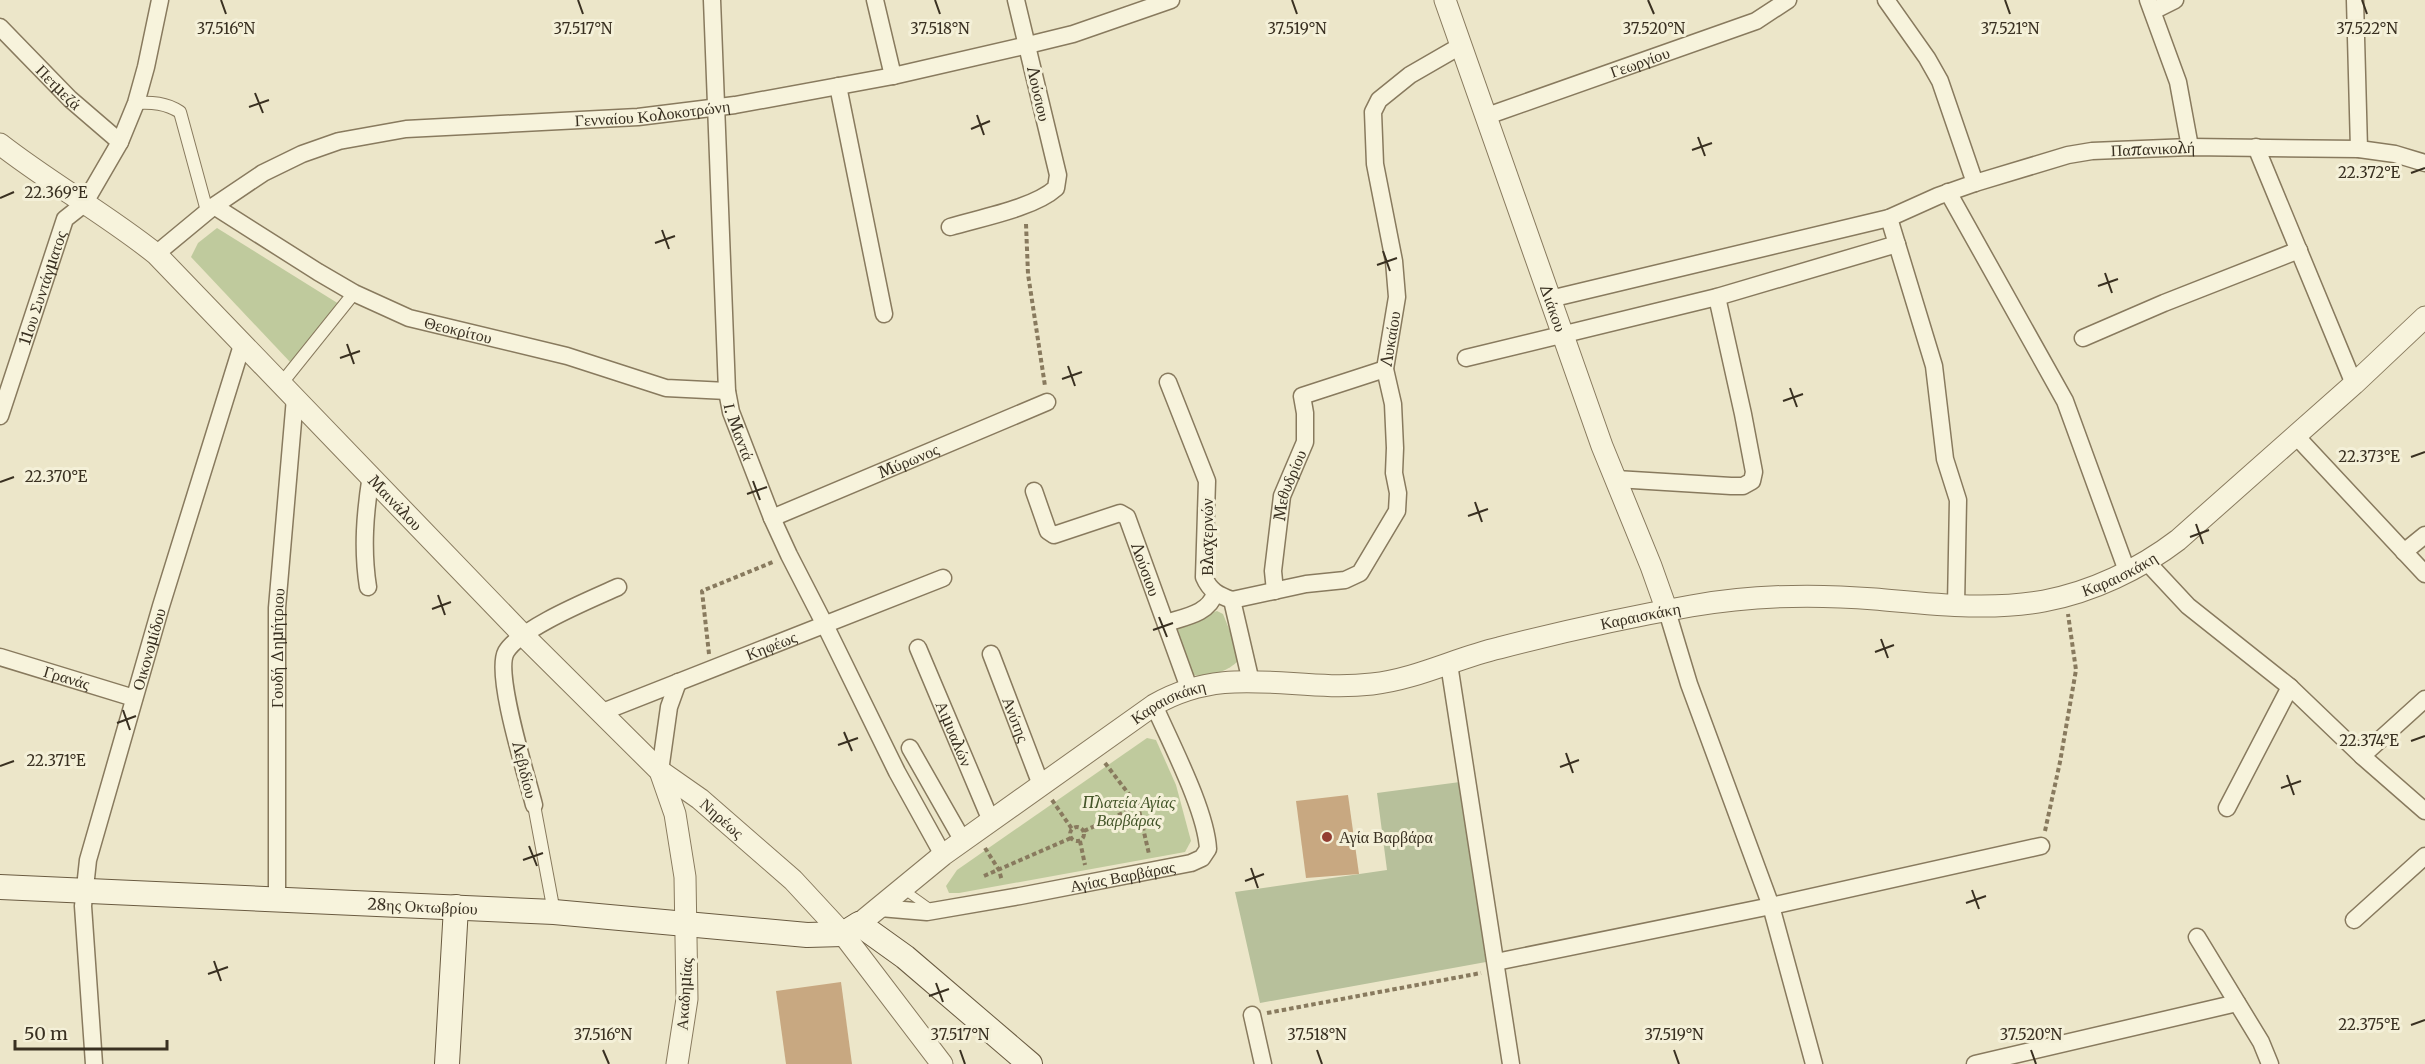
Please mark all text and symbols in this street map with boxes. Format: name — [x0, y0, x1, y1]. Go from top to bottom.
text: 37.516°N — [197, 19, 256, 38]
text: 37.517°N — [554, 19, 613, 38]
text: 37.518°N — [910, 19, 970, 38]
text: 37.519°N — [1267, 19, 1327, 38]
text: 37.520°N — [1623, 19, 1686, 38]
text: 37.521°N — [1981, 19, 2040, 38]
text: 37.522°N — [2336, 19, 2398, 38]
street label: Γεωργίου — [1607, 42, 1672, 82]
street label: Πετμεζά — [32, 60, 86, 114]
street label: Λούσιου — [1023, 64, 1055, 123]
street label: Γενναίου Κολοκοτρώνη — [574, 96, 731, 130]
street label: Παπανικολή — [2110, 137, 2195, 160]
text: 22.372°E — [2338, 163, 2400, 182]
text: 22.369°E — [25, 183, 88, 202]
street label: 11ου Συντάγματος — [14, 227, 71, 348]
street label: Διάκου — [1536, 281, 1571, 334]
street label: Λυκαίου — [1376, 310, 1404, 368]
street label: Θεοκρίτου — [422, 312, 494, 348]
street label: Ι. Μαντά — [720, 402, 759, 464]
street label: Μύρωνος — [875, 439, 942, 482]
street label: Μεθυδρίου — [1269, 447, 1311, 522]
text: 22.373°E — [2338, 447, 2400, 466]
text: 22.370°E — [25, 467, 88, 486]
street label: Μαινάλου — [364, 471, 427, 535]
street label: Βλαχερνών — [1197, 498, 1217, 576]
street label: Λούσιου — [1127, 539, 1165, 599]
street label: Καραισκάκη — [2079, 547, 2161, 600]
street label: Γουδή Δημήτριου — [267, 587, 289, 708]
street label: Καραισκάκη — [1598, 598, 1682, 634]
street label: Οικονομίδου — [127, 606, 170, 693]
street label: Κηφέως — [743, 626, 800, 665]
street label: Γρανάς — [41, 661, 93, 694]
street label: Καραισκάκη — [1127, 676, 1208, 728]
street label: Ανύτης — [998, 694, 1034, 745]
street label: Αιμυαλών — [931, 698, 977, 769]
text: 22.374°E — [2339, 731, 2399, 750]
street label: Λεβιδίου — [508, 739, 542, 800]
text: 22.371°E — [26, 751, 86, 770]
park label: Πλατεία Αγίας Βαρβάρας — [1083, 792, 1176, 830]
street label: Νηρέως — [696, 794, 748, 843]
place label: Αγία Βαρβάρα — [1339, 827, 1434, 847]
marker: Αγία Βαρβάρα — [1320, 830, 1334, 844]
street label: Αγίας Βαρβάρας — [1068, 856, 1177, 896]
street label: 28ης Οκτωβρίου — [367, 894, 478, 919]
street label: Ακαδημίας — [671, 956, 697, 1031]
scale bar — [15, 1013, 166, 1051]
text: 22.375°E — [2338, 1015, 2400, 1034]
text: 50 m — [24, 1022, 68, 1045]
text: 37.516°N — [574, 1025, 633, 1044]
text: 37.517°N — [931, 1025, 990, 1044]
text: 37.518°N — [1287, 1025, 1347, 1044]
text: 37.519°N — [1644, 1025, 1704, 1044]
text: 37.520°N — [2000, 1025, 2063, 1044]

